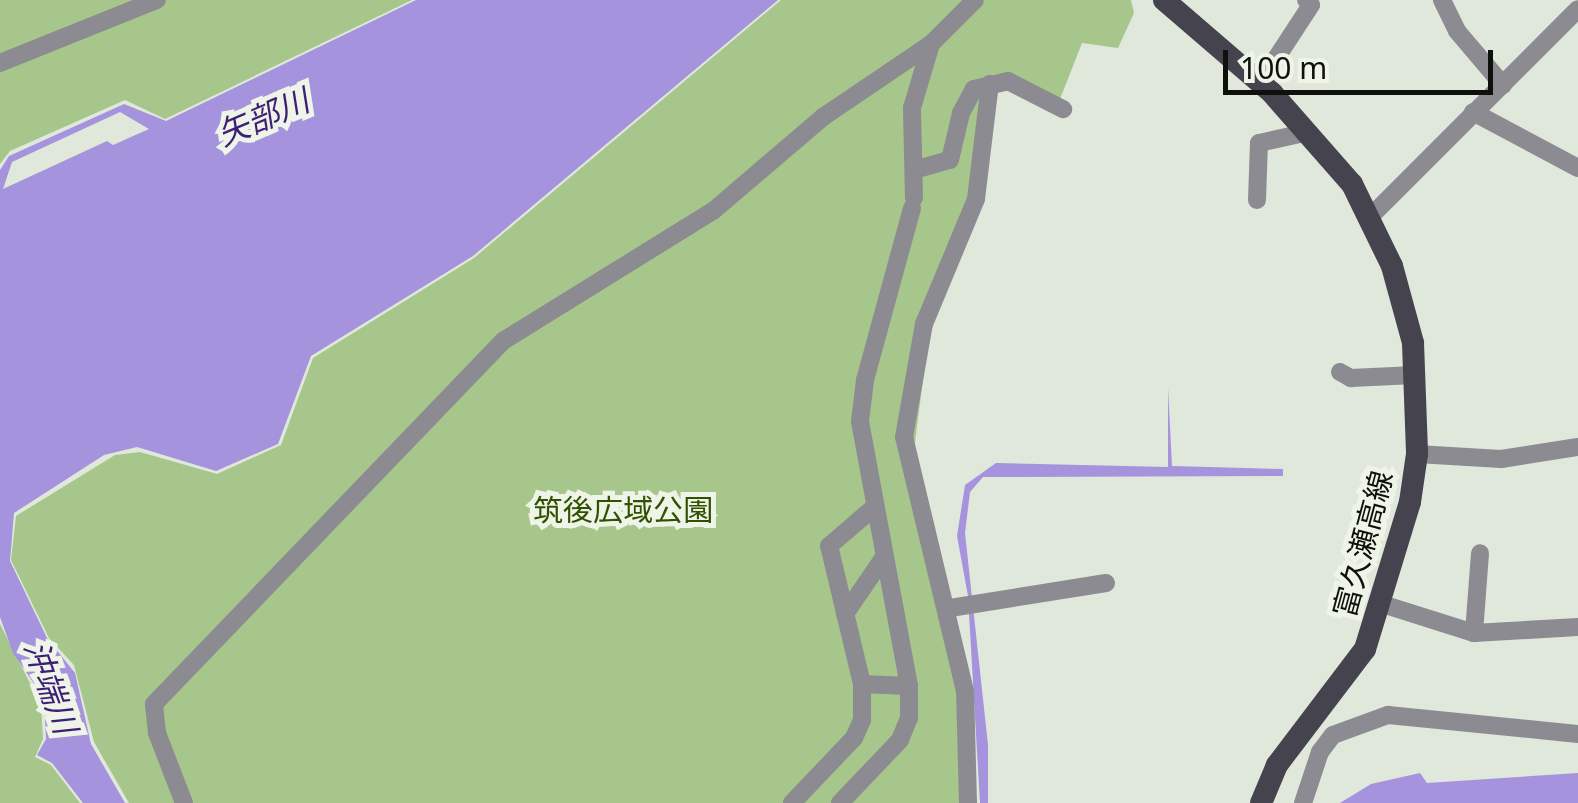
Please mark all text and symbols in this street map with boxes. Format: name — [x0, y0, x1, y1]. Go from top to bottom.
scale bar — [1228, 30, 1498, 92]
text: 100 m — [1240, 47, 1327, 88]
water label: 矢部川 — [211, 81, 315, 153]
street label: 富久瀬高線 — [1326, 467, 1400, 621]
park label: 筑後広域公園 — [533, 492, 713, 528]
water label: 沖端川 — [17, 635, 85, 739]

